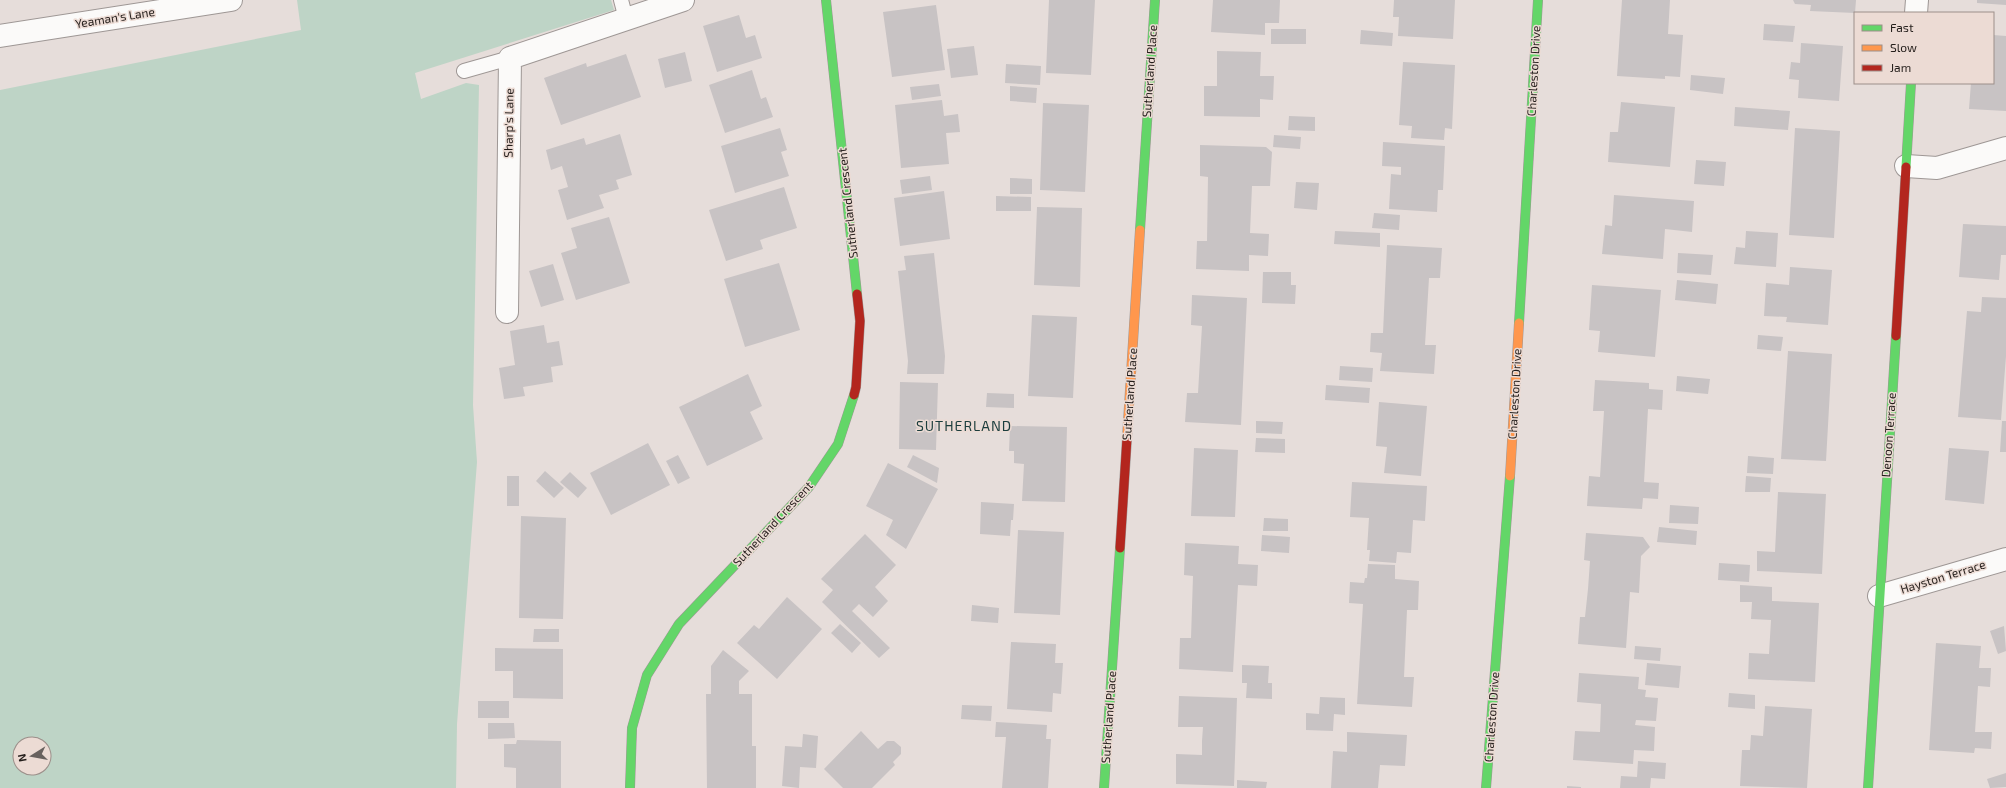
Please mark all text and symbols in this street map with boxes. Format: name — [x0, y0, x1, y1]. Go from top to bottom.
street label: Yeaman's Lane — [74, 4, 156, 30]
legend — [1854, 12, 1994, 84]
text: Fast — [1890, 20, 1914, 34]
street label: Sutherland Place — [1139, 24, 1159, 118]
street label: Charleston Drive — [1524, 25, 1542, 117]
text: Slow — [1890, 40, 1917, 54]
text: Jam — [1890, 60, 1911, 74]
street label: Sharp's Lane — [500, 88, 516, 158]
street label: Sutherland Crescent — [834, 147, 860, 259]
street label: Sutherland Place — [1119, 347, 1139, 441]
street label: Charleston Drive — [1505, 348, 1523, 440]
street label: Denoon Terrace — [1878, 392, 1898, 478]
district label: SUTHERLAND — [916, 417, 1012, 434]
street label: Sutherland Crescent — [729, 478, 815, 569]
street label: Hayston Terrace — [1898, 556, 1987, 596]
street label: Sutherland Place — [1098, 670, 1118, 764]
street label: Charleston Drive — [1481, 671, 1501, 763]
north arrow — [12, 736, 52, 776]
text: N — [15, 753, 29, 763]

